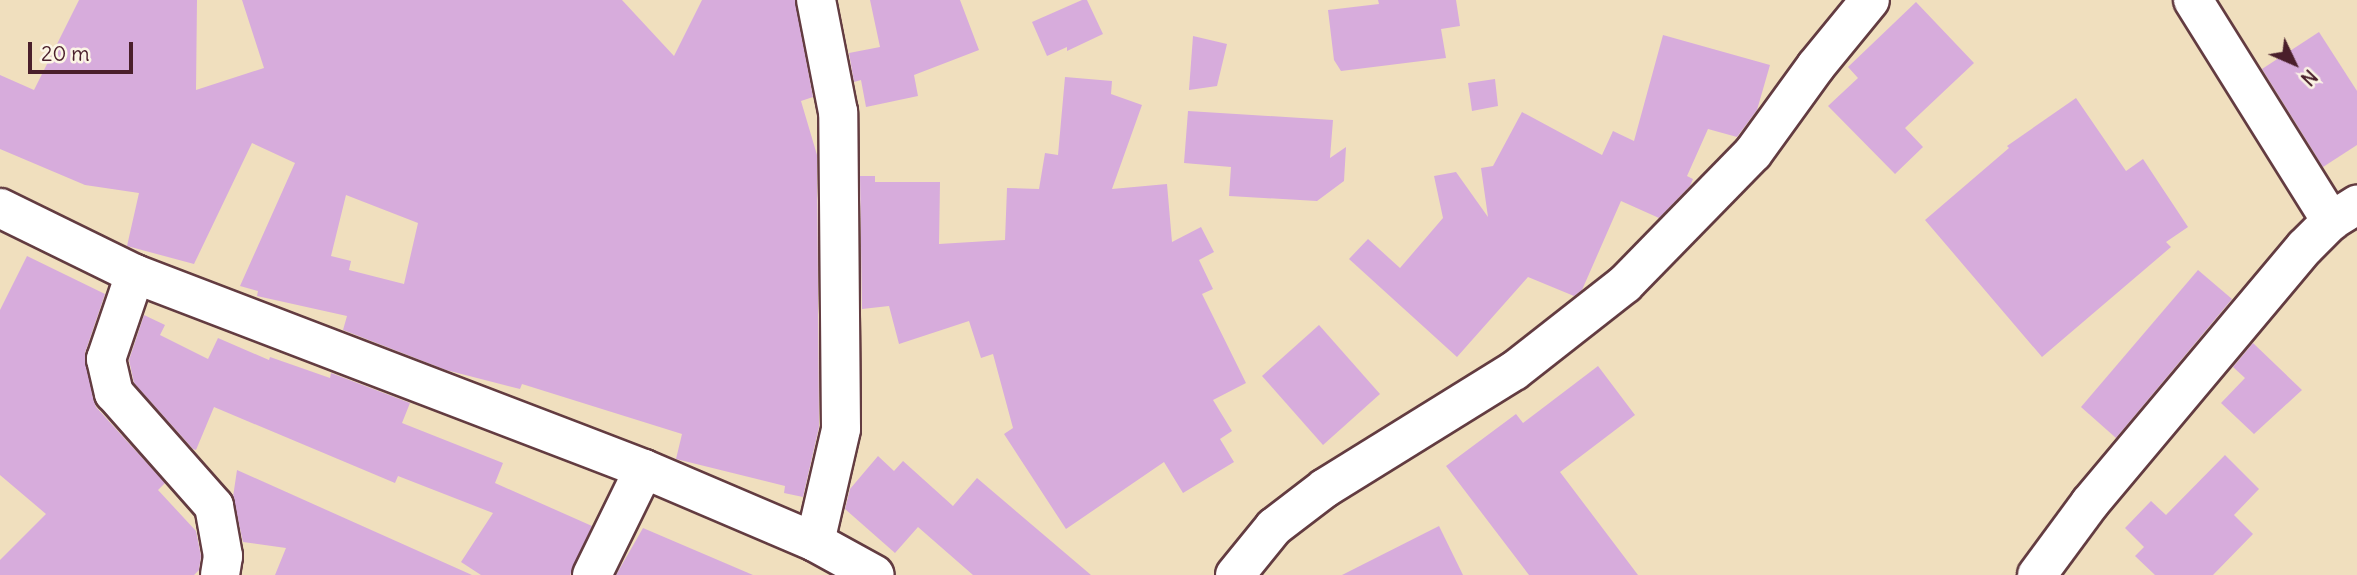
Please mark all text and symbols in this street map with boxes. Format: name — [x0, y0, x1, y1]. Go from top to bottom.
scale bar — [32, 28, 136, 72]
north arrow — [2259, 28, 2329, 98]
text: 20 m — [41, 40, 90, 67]
text: N — [2296, 65, 2322, 91]

